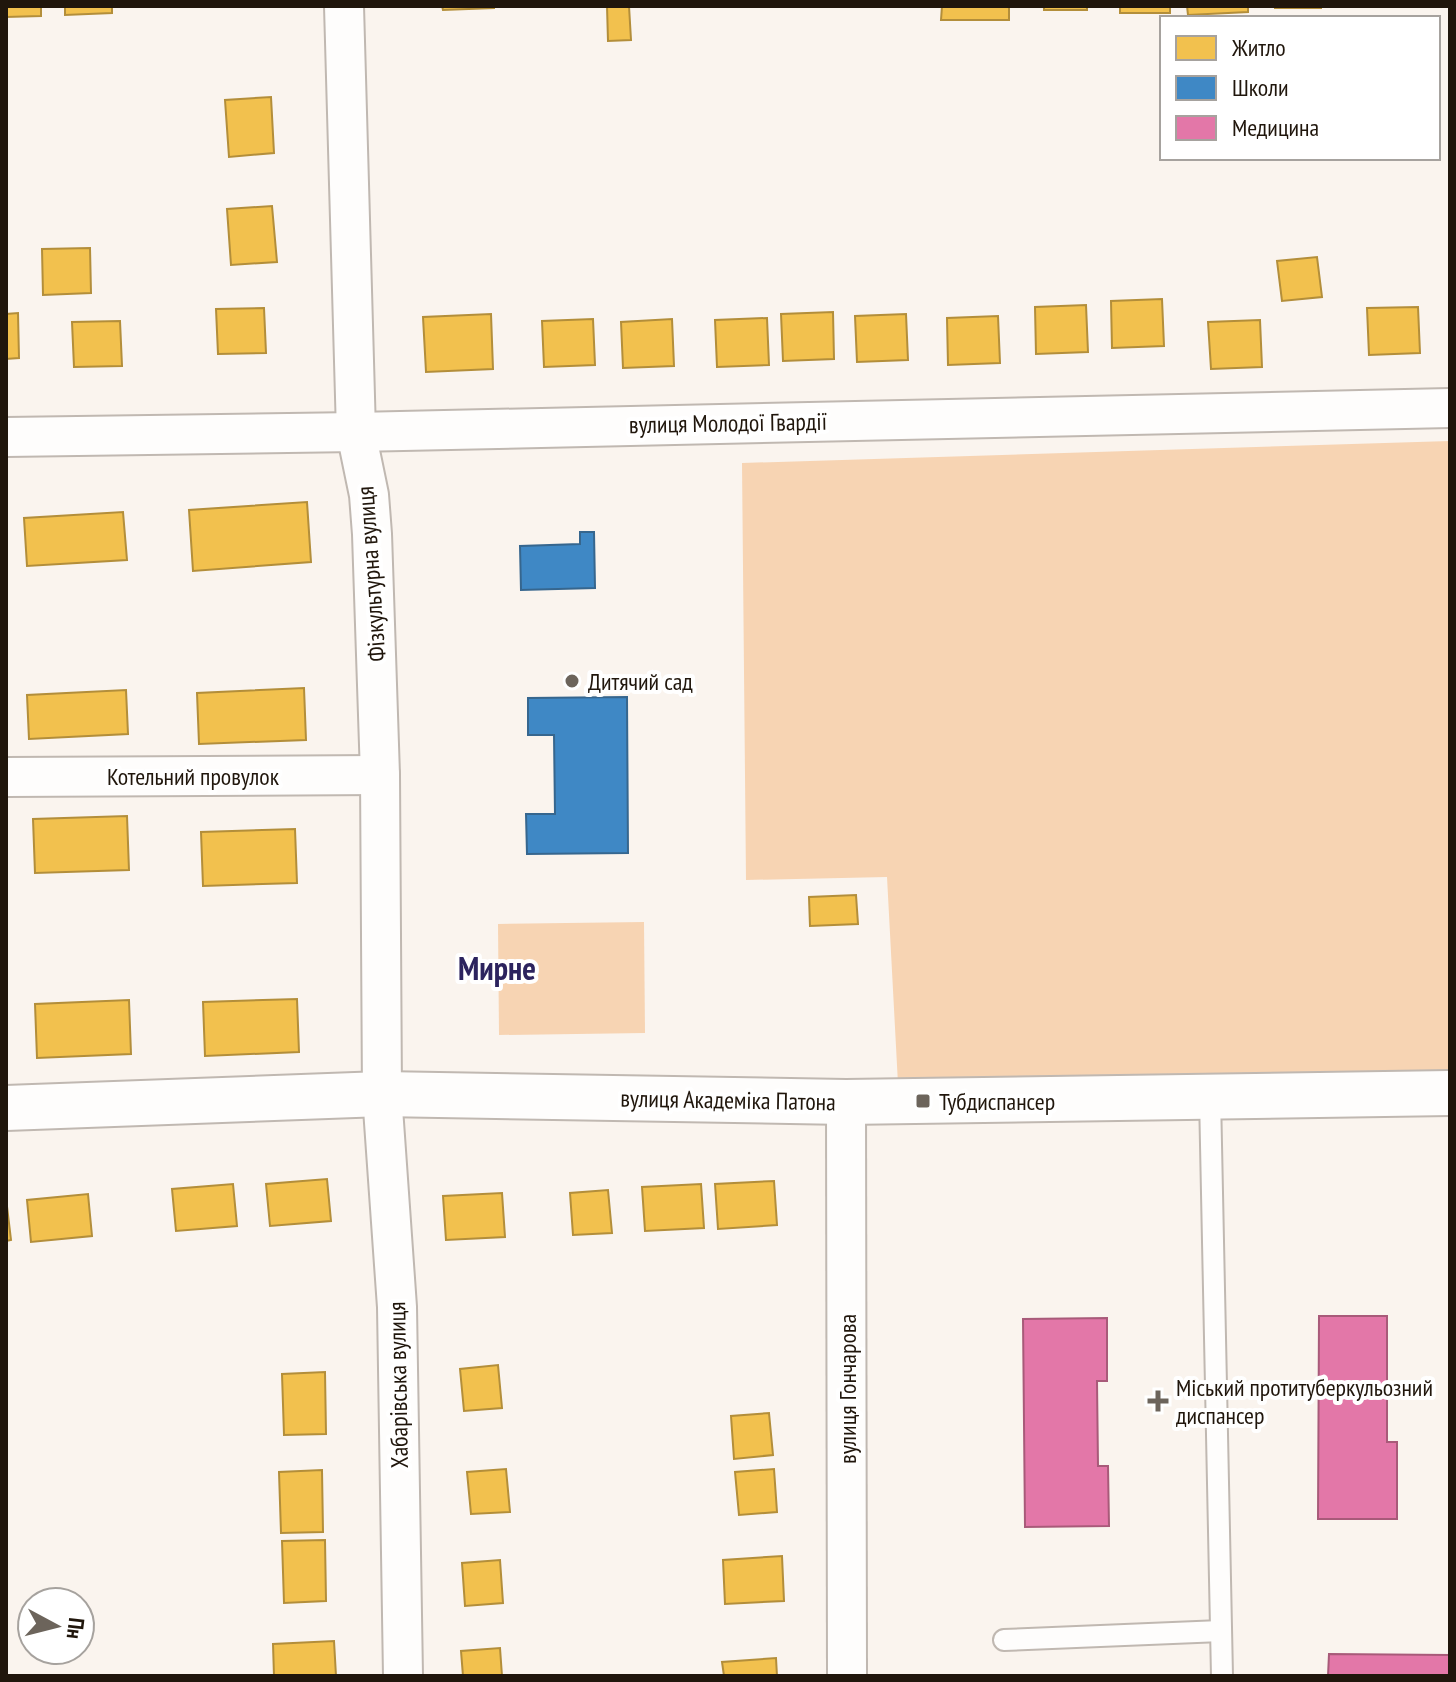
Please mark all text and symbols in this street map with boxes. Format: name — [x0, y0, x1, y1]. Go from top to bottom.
legend — [1160, 16, 1440, 160]
text: Житло — [1231, 32, 1286, 63]
text: Школи — [1232, 72, 1289, 103]
text: Медицина — [1232, 112, 1319, 143]
street label: вулиця Молодої Гвардії — [629, 406, 828, 440]
street label: Фізкультурна вулиця — [349, 485, 393, 663]
place label: Дитячий сад — [588, 666, 693, 697]
marker: Дитячий сад — [563, 672, 581, 690]
street label: Котельний провулок — [107, 761, 280, 792]
district label: Мирне — [458, 947, 536, 989]
street label: вулиця Академіка Патона — [620, 1083, 836, 1117]
place label: Тубдиспансер — [939, 1086, 1055, 1117]
marker: Тубдиспансер — [914, 1092, 932, 1110]
street label: Хабарівська вулиця — [381, 1301, 415, 1469]
street label: вулиця Гончарова — [832, 1314, 863, 1464]
place label: Міський протитуберкульозний диспансер — [1176, 1372, 1433, 1431]
marker: Міський протитуберкульозний диспансер — [1147, 1390, 1169, 1412]
north arrow — [16, 1586, 96, 1666]
text: Пн — [61, 1616, 91, 1641]

